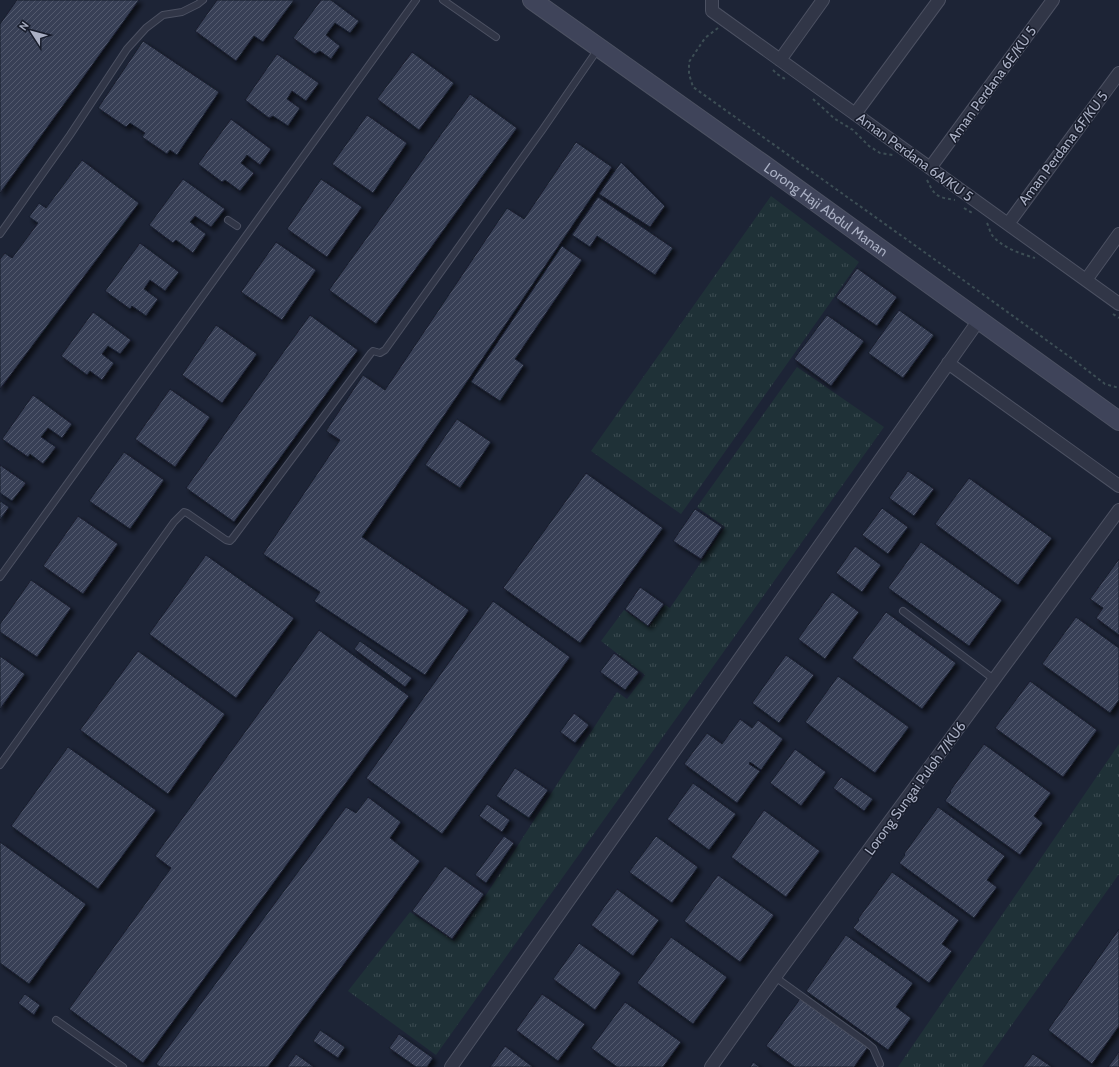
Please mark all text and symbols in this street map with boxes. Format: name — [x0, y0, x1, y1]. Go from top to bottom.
north arrow — [12, 12, 52, 52]
text: N — [16, 19, 32, 33]
street label: Aman Perdana 6E/KU 5 — [944, 22, 1040, 146]
street label: Aman Perdana 6F/KU 5 — [1014, 88, 1112, 208]
street label: Aman Perdana 6A/KU 5 — [853, 109, 977, 205]
street label: Lorong Haji Abdul Manan — [761, 159, 892, 260]
street label: Lorong Sungai Puloh 7/KU6 — [860, 717, 970, 859]

